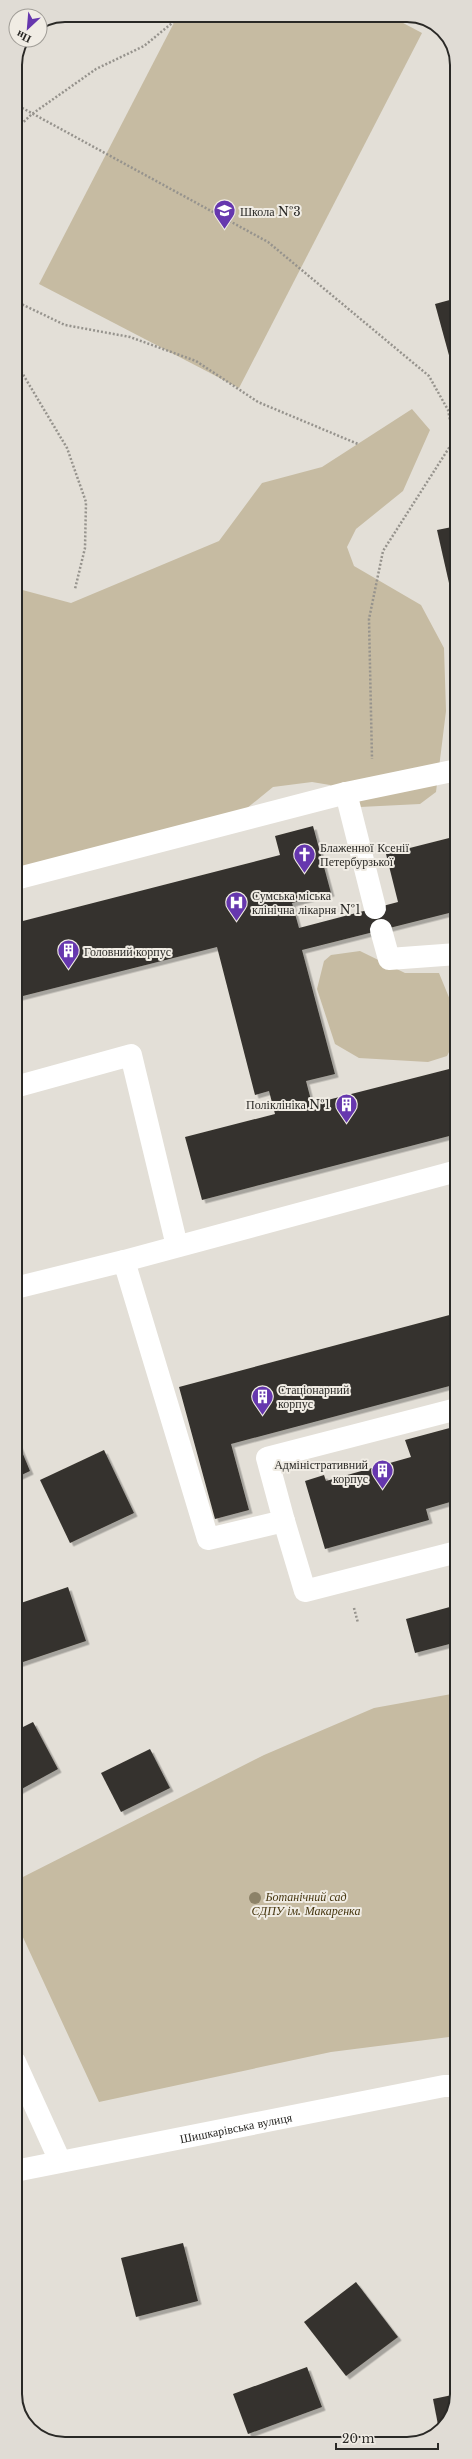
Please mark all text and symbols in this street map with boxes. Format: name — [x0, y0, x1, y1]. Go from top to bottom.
north arrow — [8, 8, 48, 48]
text: Пн — [13, 27, 33, 47]
school or university icon: Школа №3 — [211, 198, 237, 231]
place label: Школа №3 — [240, 204, 301, 219]
place label: Блаженної Ксенії Петербурзької — [320, 840, 409, 869]
church icon: Блаженної Ксенії Петербурзької — [292, 841, 318, 874]
place label: Сумська міська клінічна лікарня №1 — [252, 888, 361, 917]
hospital icon: Сумська міська клінічна лікарня №1 — [223, 889, 249, 922]
building icon: Головний корпус — [55, 938, 81, 971]
place label: Головний корпус — [84, 944, 171, 959]
building icon: Поліклініка №1 — [333, 1091, 359, 1124]
place label: Поліклініка №1 — [246, 1097, 330, 1112]
place label: Стаціонарний корпус — [278, 1382, 350, 1411]
building icon: Стаціонарний корпус — [249, 1383, 275, 1416]
place label: Адміністративний корпус — [274, 1457, 369, 1486]
building icon: Адміністративний корпус — [370, 1458, 396, 1491]
park label: Ботанічний сад СДПУ ім. Макаренка — [252, 1889, 360, 1918]
street label: Шишкарівська вулиця — [178, 2109, 294, 2146]
scale bar — [336, 2425, 438, 2451]
text: 20 m — [342, 2431, 374, 2446]

